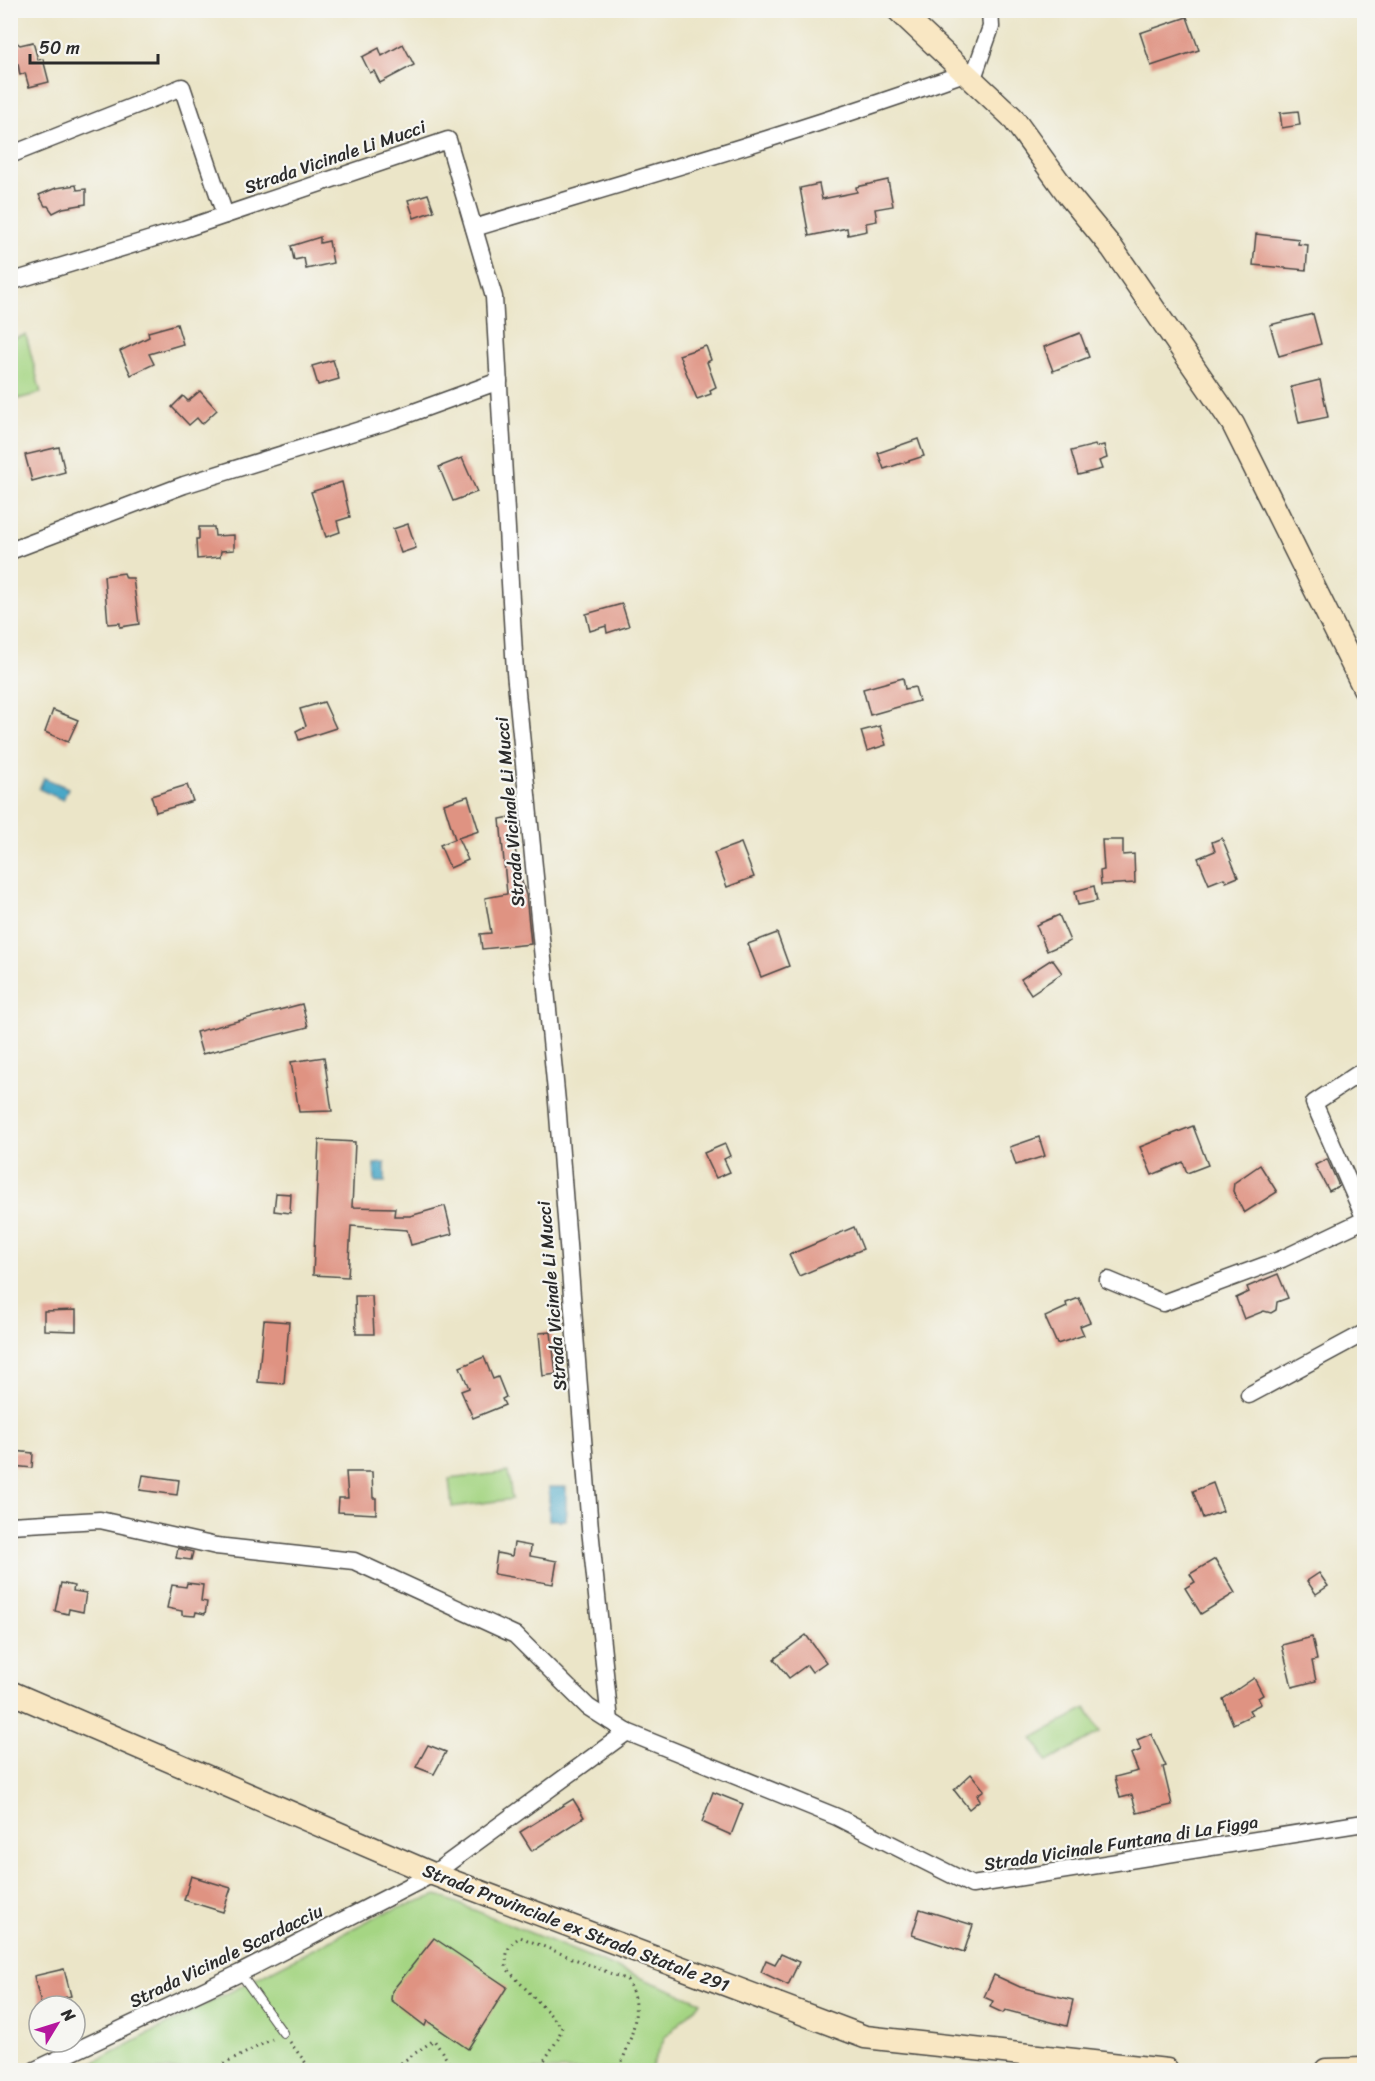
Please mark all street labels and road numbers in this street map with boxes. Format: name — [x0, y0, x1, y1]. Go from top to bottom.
street label: Strada Vicinale Li Mucci — [240, 111, 431, 203]
street label: Strada Vicinale Li Mucci — [486, 715, 534, 908]
street label: Strada Vicinale Li Mucci — [528, 1199, 576, 1392]
street label: Strada Vicinale Funtana di La Figga — [982, 1806, 1260, 1880]
street label: Strada Provinciale ex Strada Statale 291 — [418, 1855, 734, 2002]
street label: Strada Vicinale Scardacciu — [124, 1895, 329, 2017]

